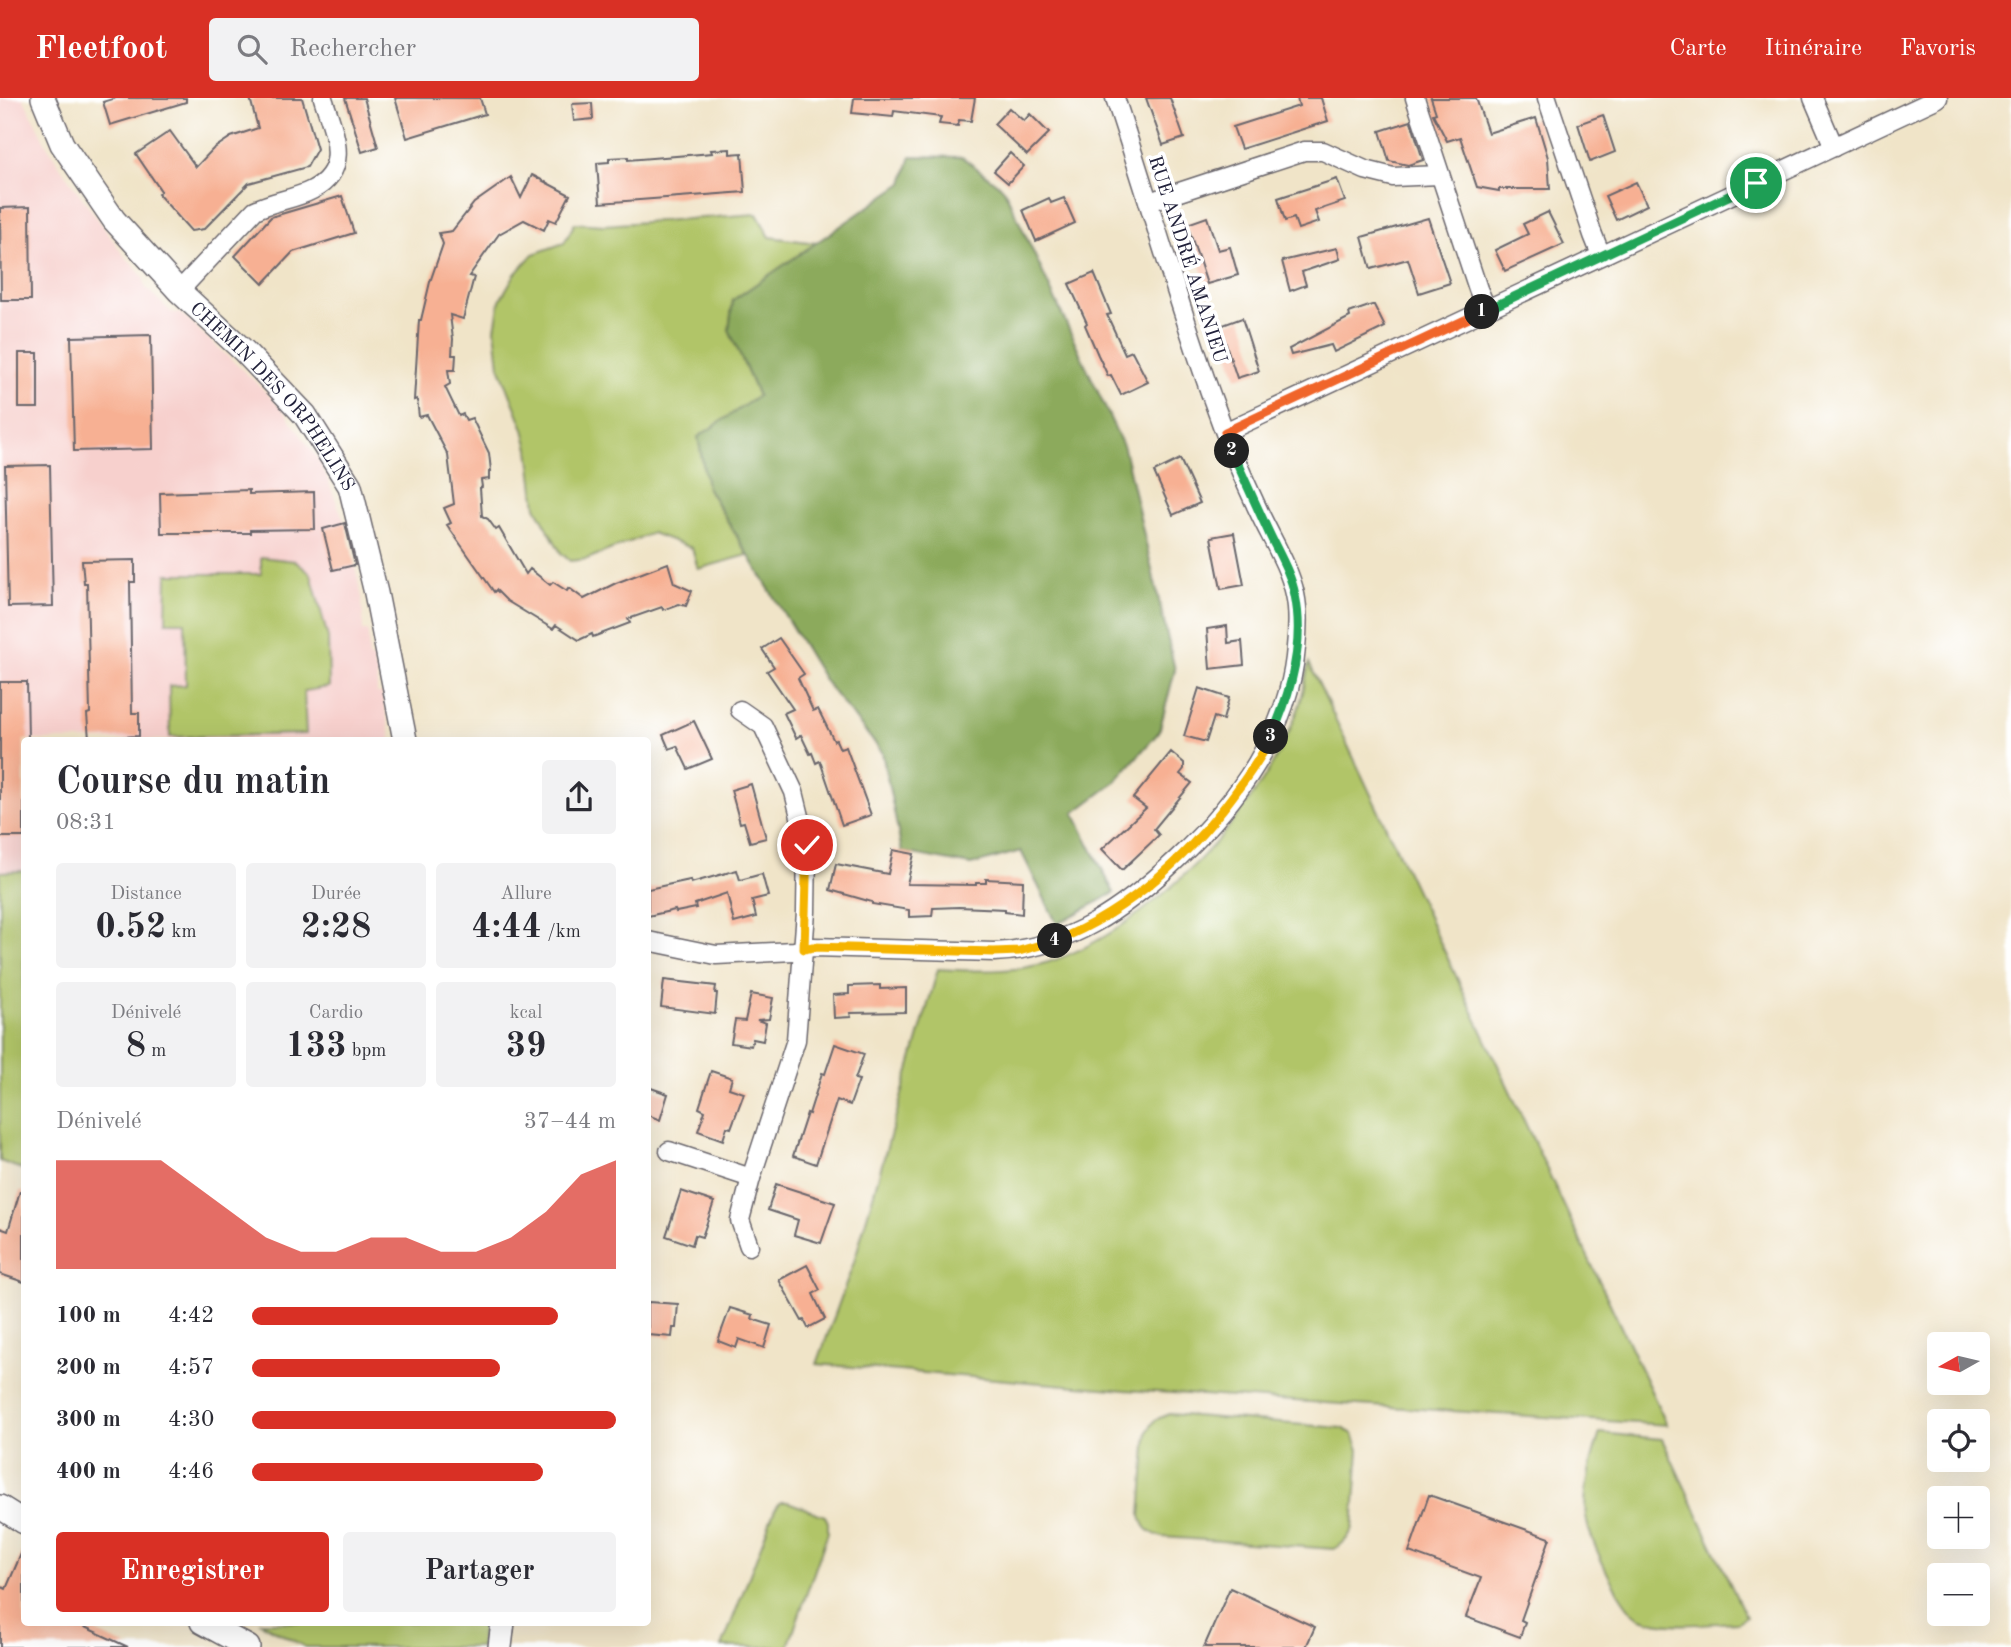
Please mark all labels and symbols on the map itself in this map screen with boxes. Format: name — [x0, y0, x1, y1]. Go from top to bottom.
street label: RUE ANDRÉ AMANIEU — [1144, 152, 1233, 366]
pin — [1726, 153, 1786, 213]
pin: 1 — [1464, 294, 1500, 330]
street label: CHEMIN DES ORPHELINS — [185, 299, 357, 495]
pin: 2 — [1214, 434, 1250, 468]
pin: 3 — [1254, 720, 1288, 754]
pin — [777, 815, 837, 875]
pin: 4 — [1038, 924, 1072, 958]
north arrow — [1927, 1332, 1990, 1395]

